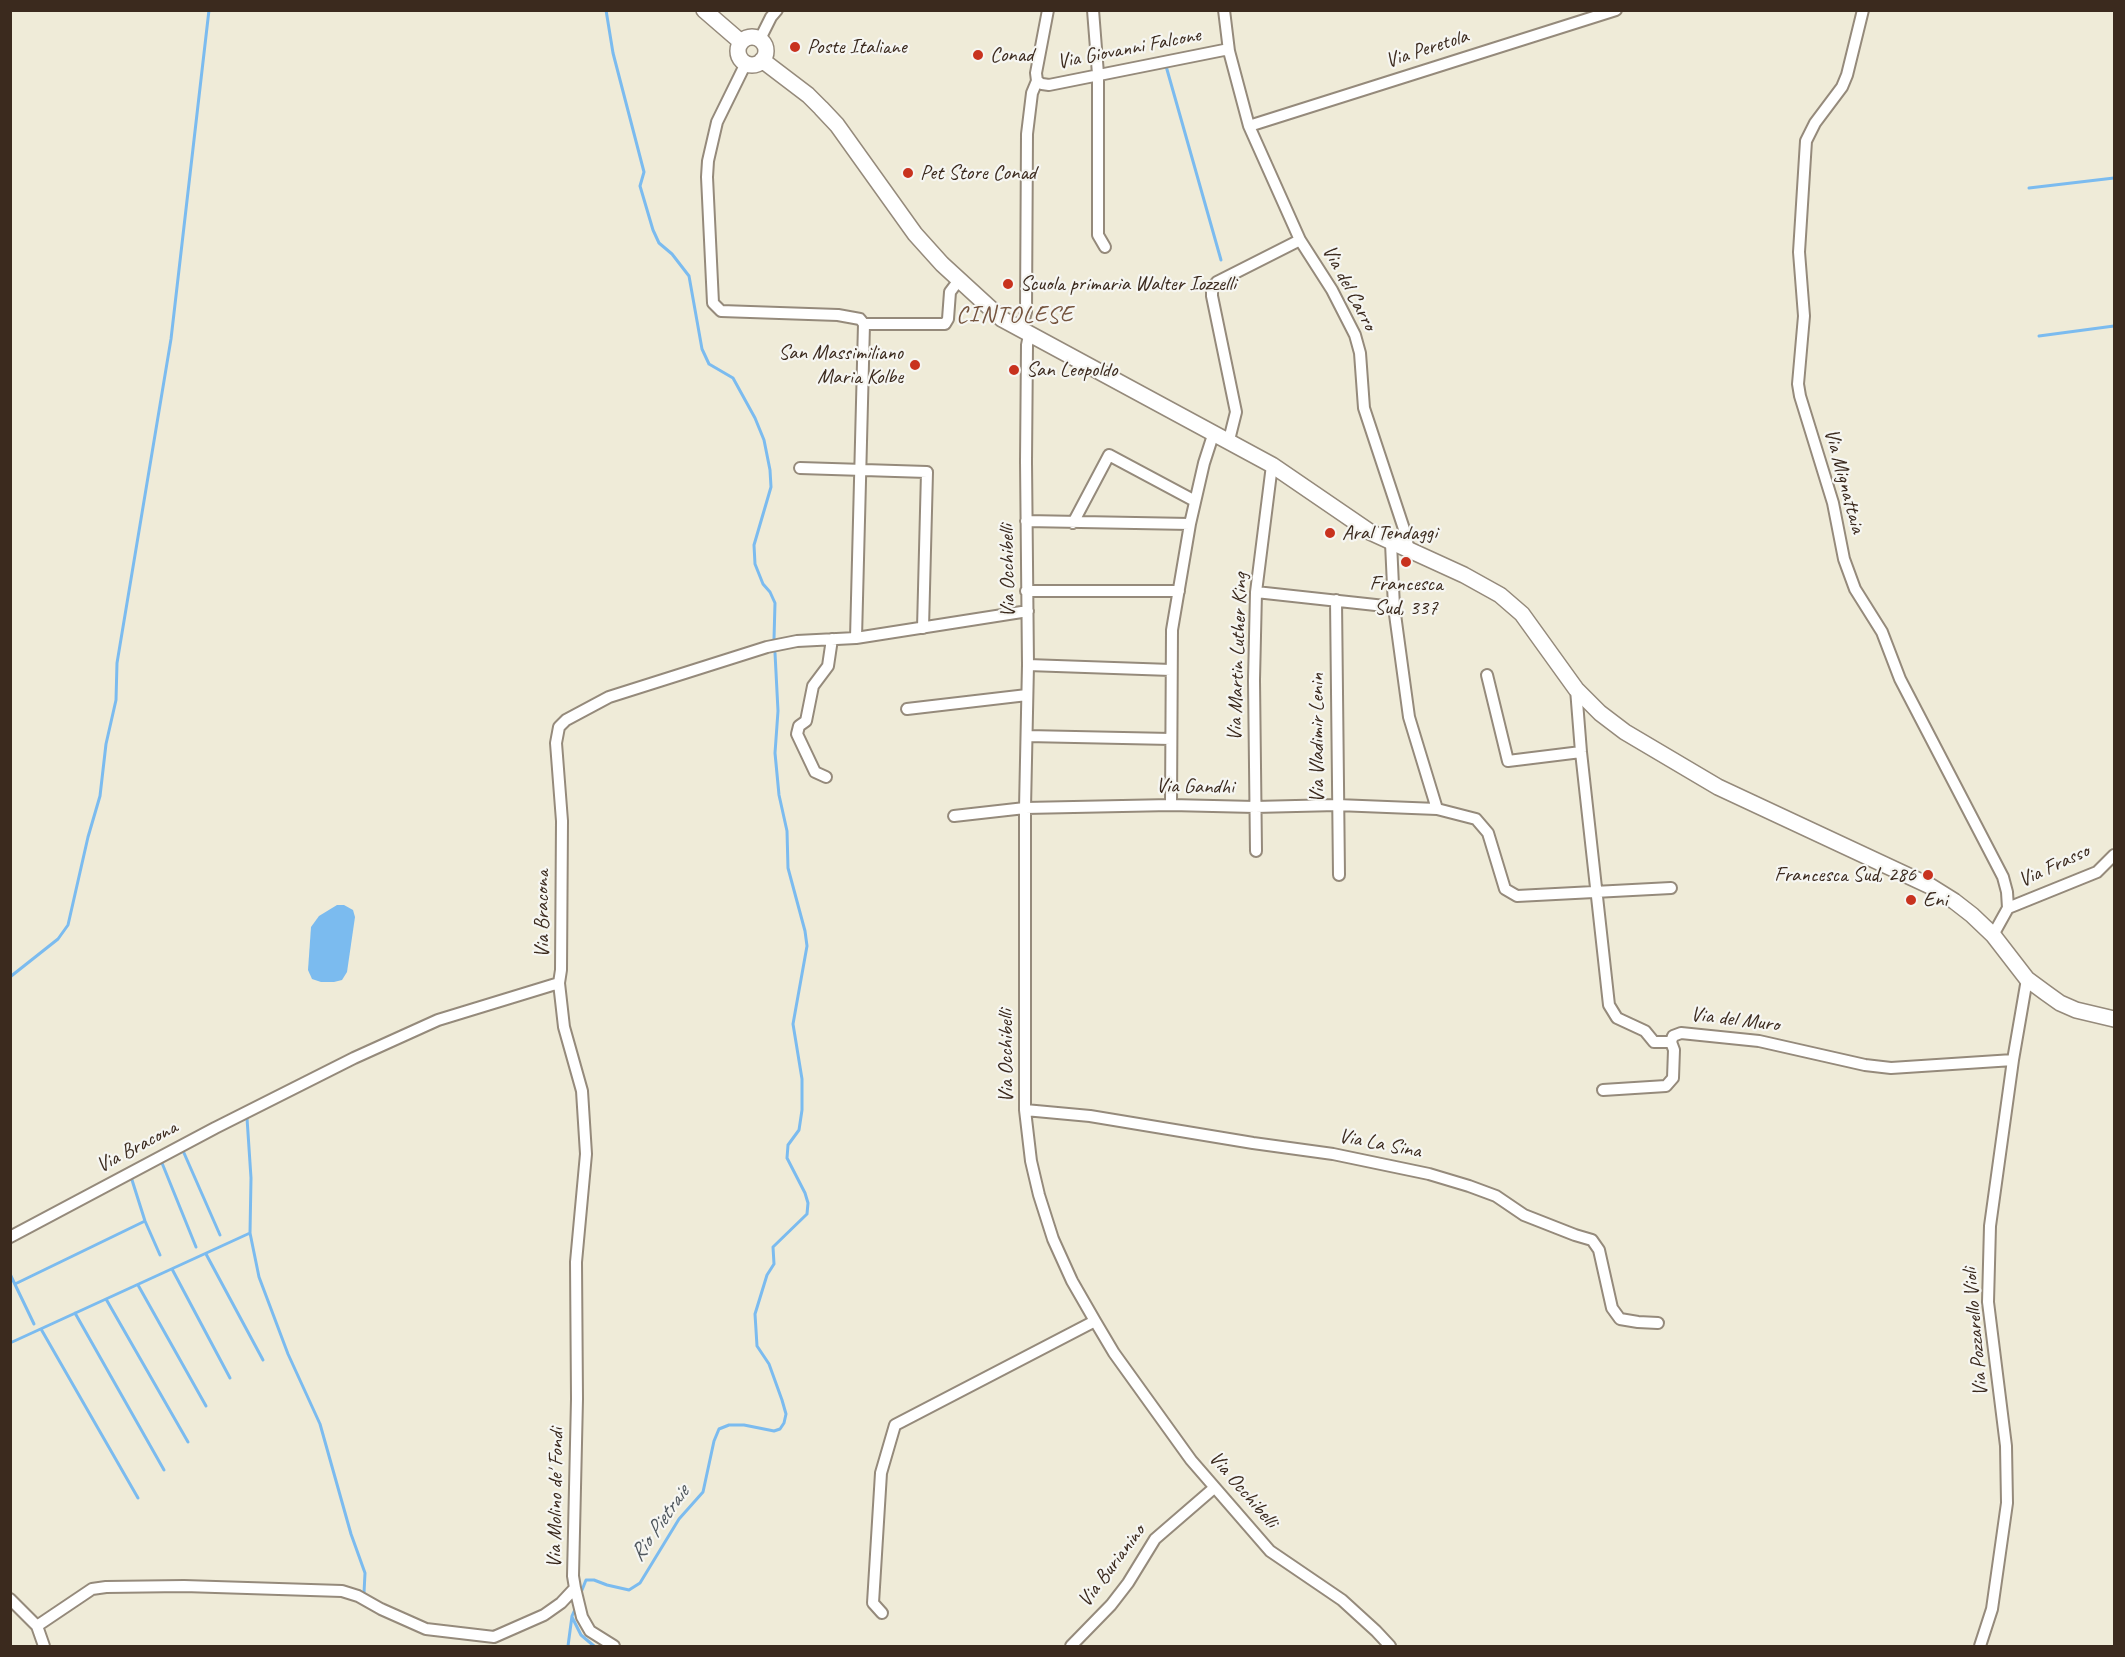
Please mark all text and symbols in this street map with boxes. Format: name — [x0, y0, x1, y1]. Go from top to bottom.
street label: Via Giovanni Falcone — [1055, 23, 1203, 75]
street label: Via Peretola — [1383, 24, 1471, 74]
place label: Poste Italiane — [807, 34, 907, 60]
marker: Poste Italiane — [788, 40, 802, 54]
place label: Conad — [990, 42, 1033, 68]
marker: Conad — [971, 48, 985, 62]
place label: Pet Store Conad — [920, 160, 1036, 186]
marker: Pet Store Conad — [901, 166, 915, 180]
street label: Via del Carro — [1316, 241, 1382, 335]
place label: Scuola primaria Walter Iozzelli — [1020, 271, 1236, 297]
marker: Scuola primaria Walter Iozzelli — [1001, 277, 1015, 291]
district label: CINTOLESE — [957, 302, 1073, 330]
place label: San Massimiliano Maria Kolbe — [778, 340, 903, 390]
place label: San Leopoldo — [1026, 357, 1117, 383]
marker: San Massimiliano Maria Kolbe — [908, 358, 922, 372]
marker: San Leopoldo — [1007, 363, 1021, 377]
street label: Via Mignattaia — [1818, 426, 1870, 536]
place label: Aral Tendaggi — [1342, 520, 1437, 546]
street label: Via Occhibelli — [995, 524, 1021, 618]
marker: Aral Tendaggi — [1323, 526, 1337, 540]
marker: Francesca Sud, 337 — [1399, 555, 1413, 569]
place label: Francesca Sud, 337 — [1369, 571, 1443, 621]
street label: Via Martin Luther King — [1222, 572, 1254, 742]
street label: Via Vladimir Lenin — [1304, 673, 1330, 803]
street label: Via Gandhi — [1156, 774, 1234, 800]
street label: Via Frasso — [2015, 839, 2093, 893]
place label: Francesca Sud, 286 — [1774, 862, 1916, 888]
marker: Francesca Sud, 286 — [1921, 868, 1935, 882]
street label: Via Bracona — [529, 870, 555, 958]
place label: Eni — [1923, 887, 1947, 913]
marker: Eni — [1904, 893, 1918, 907]
street label: Via del Muro — [1689, 1002, 1781, 1038]
street label: Via Occhibelli — [993, 1009, 1019, 1103]
street label: Via Bracona — [92, 1115, 182, 1179]
street label: Via La Sina — [1337, 1124, 1423, 1164]
street label: Via Pozzarello Violi — [1958, 1267, 1994, 1397]
street label: Via Molino de' Fondi — [542, 1428, 570, 1568]
street label: Via Occhibelli — [1203, 1446, 1283, 1534]
water label: Rio Pietraie — [624, 1481, 696, 1567]
street label: Via Burianino — [1073, 1520, 1151, 1612]

